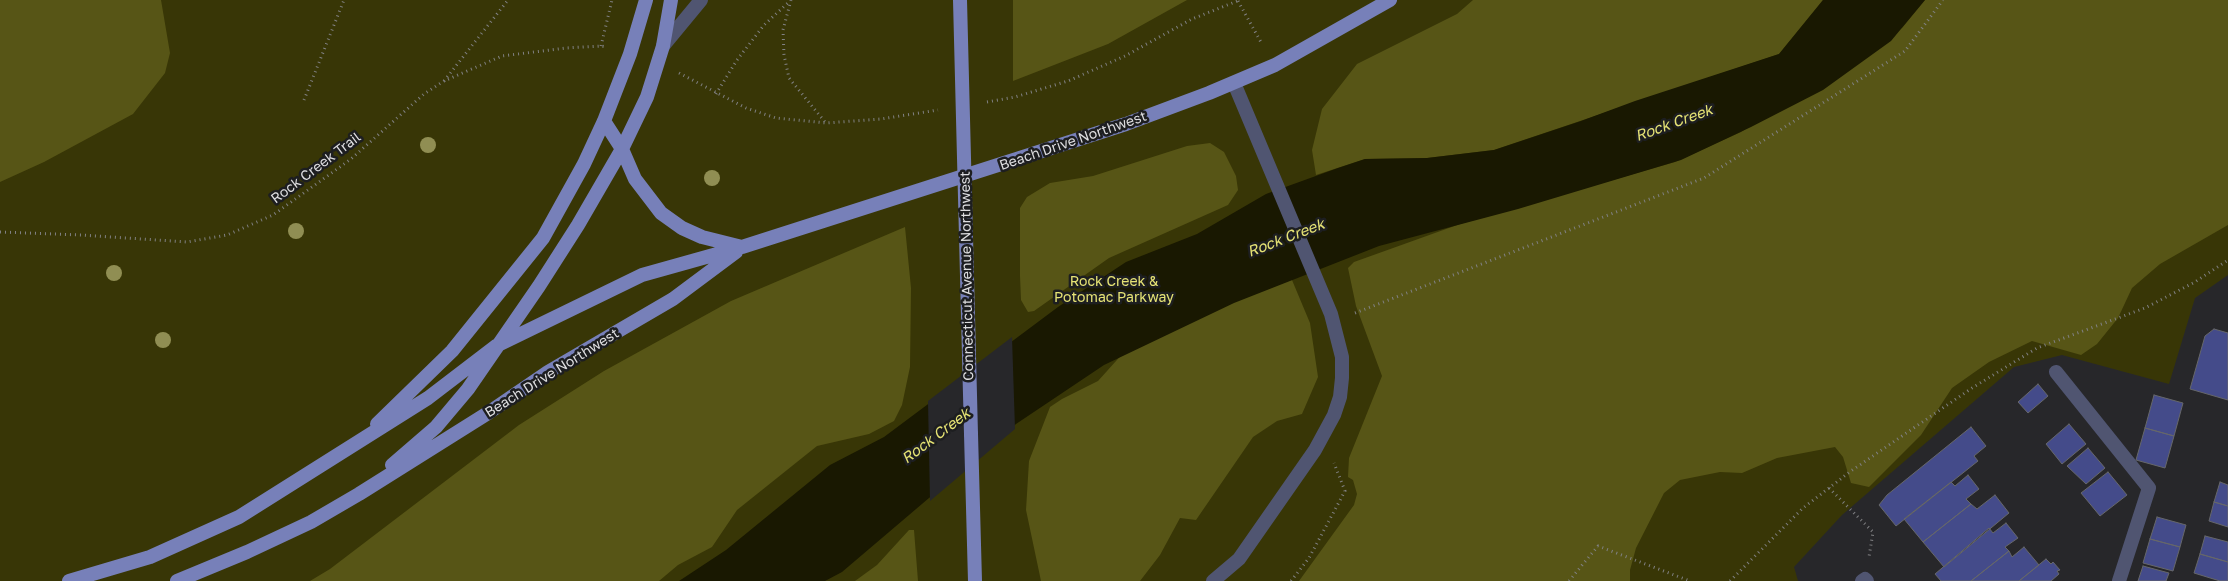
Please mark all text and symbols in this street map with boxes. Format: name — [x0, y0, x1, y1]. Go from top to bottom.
water label: Rock Creek — [1633, 101, 1715, 145]
street label: Beach Drive Northwest — [997, 108, 1149, 174]
street label: Rock Creek Trail — [268, 129, 364, 207]
street label: Connecticut Avenue Northwest — [957, 171, 977, 381]
water label: Rock Creek — [1245, 215, 1327, 261]
park label: Rock Creek & Potomac Parkway — [1054, 274, 1174, 306]
street label: Beach Drive Northwest — [482, 325, 622, 421]
water label: Rock Creek — [898, 404, 974, 468]

